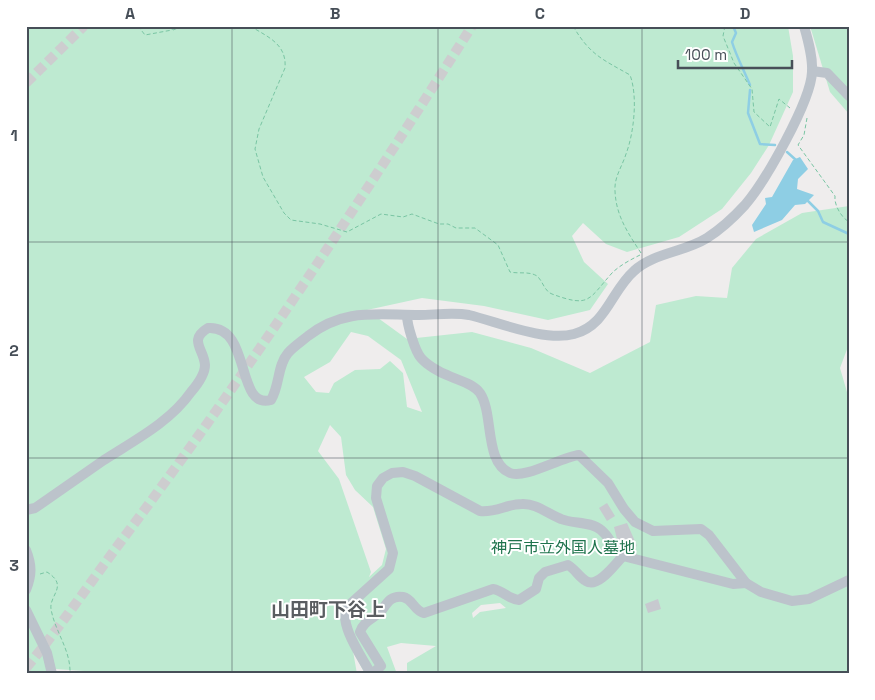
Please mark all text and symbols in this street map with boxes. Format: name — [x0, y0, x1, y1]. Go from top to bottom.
text: A — [125, 3, 135, 24]
text: B — [330, 3, 340, 24]
text: C — [535, 3, 545, 24]
text: D — [740, 3, 750, 24]
scale bar — [678, 38, 791, 70]
text: 100 m — [685, 45, 727, 64]
text: 1 — [10, 125, 18, 146]
text: 2 — [9, 340, 19, 361]
park label: 神戸市立外国人墓地 — [491, 537, 635, 558]
text: 3 — [9, 555, 19, 576]
district label: 山田町下谷上 — [271, 597, 385, 622]

